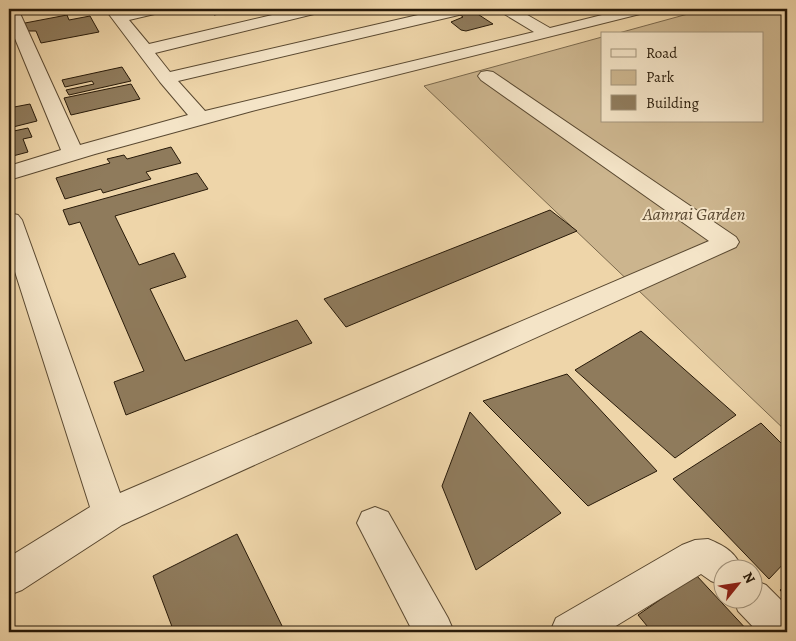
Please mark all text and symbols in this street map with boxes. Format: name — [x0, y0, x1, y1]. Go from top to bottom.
legend — [601, 32, 764, 122]
text: Road — [646, 43, 678, 63]
text: Park — [646, 67, 675, 87]
text: Building — [646, 93, 699, 113]
park label: Aamrai Garden — [642, 202, 745, 226]
north arrow — [714, 558, 764, 608]
text: N — [738, 569, 760, 587]

